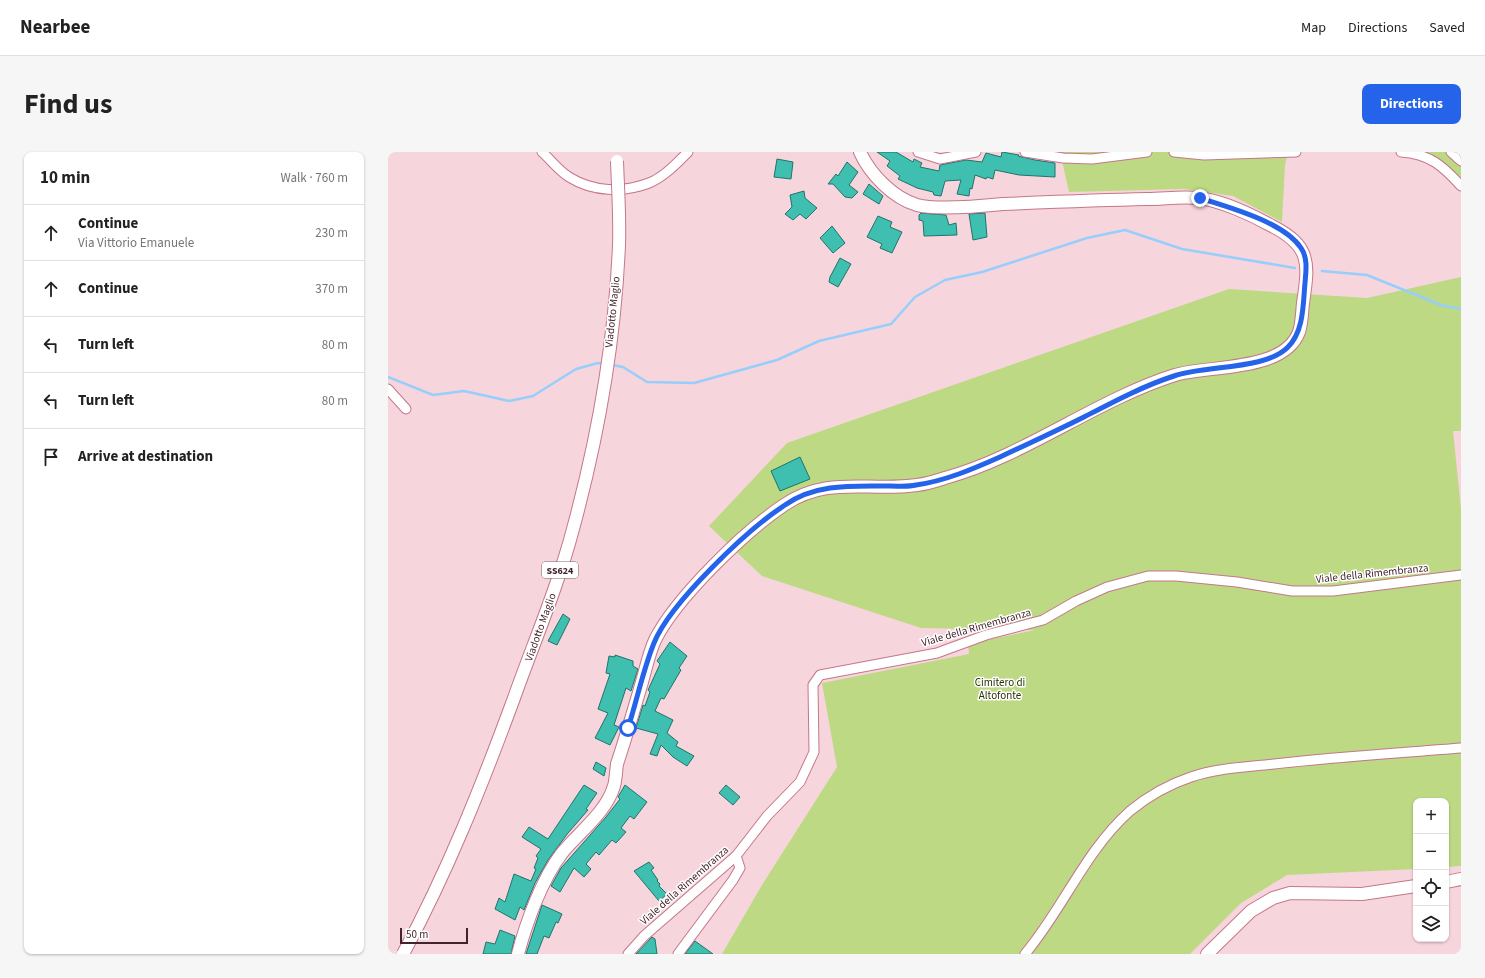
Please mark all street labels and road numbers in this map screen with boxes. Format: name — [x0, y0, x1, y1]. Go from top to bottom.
street label: Viadotto Maglio — [601, 276, 624, 348]
street label: Viale della Rimembranza — [1315, 560, 1429, 587]
road number: SS624 — [542, 562, 578, 578]
street label: Viadotto Maglio — [521, 591, 560, 663]
street label: Viale della Rimembranza — [920, 605, 1033, 650]
street label: Viale della Rimembranza — [637, 843, 732, 928]

